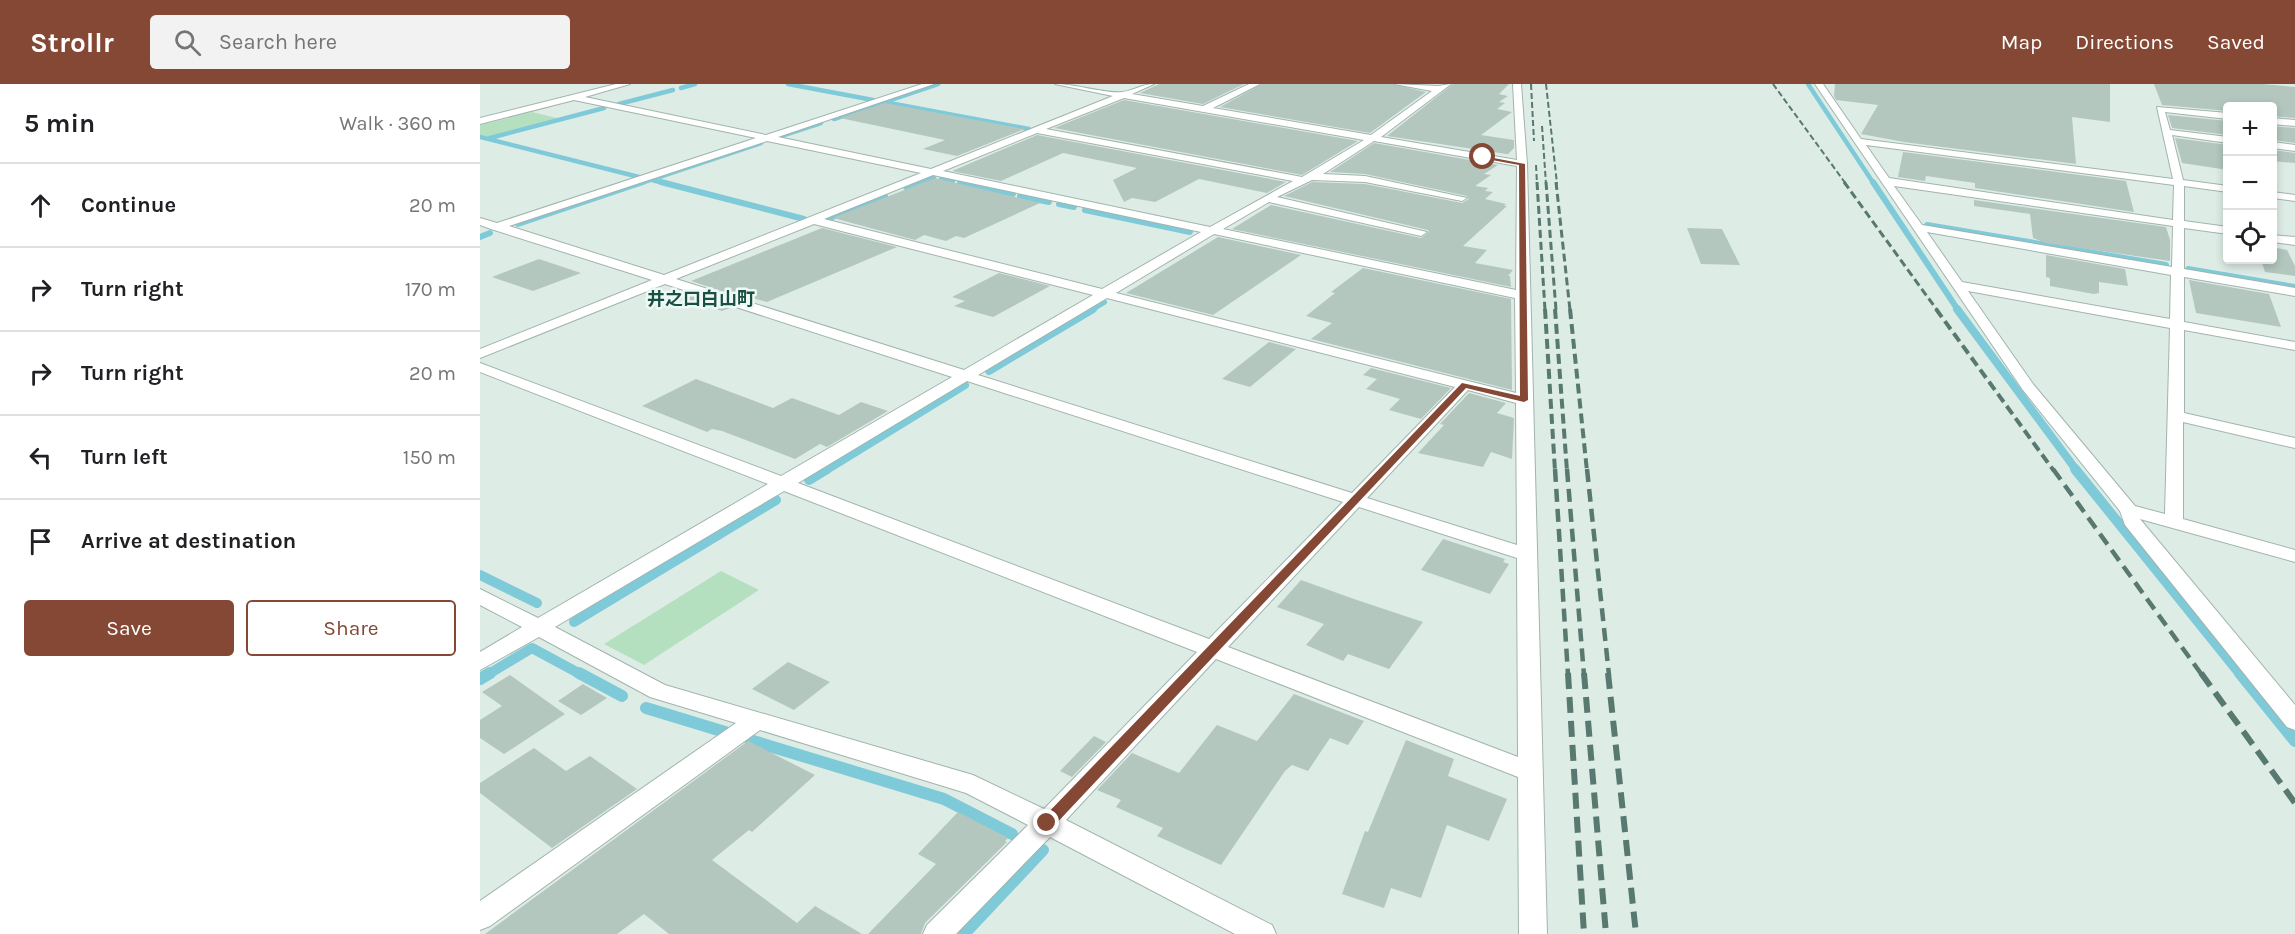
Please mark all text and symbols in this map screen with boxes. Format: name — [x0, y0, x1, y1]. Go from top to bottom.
search box — [150, 15, 570, 69]
text: Strollr — [30, 26, 114, 59]
icon: search — [171, 26, 204, 59]
text: Search here — [219, 29, 337, 55]
text: Map — [2001, 30, 2042, 54]
text: Directions — [2075, 30, 2174, 54]
text: Saved — [2207, 30, 2265, 54]
map controls — [2223, 102, 2277, 264]
button: + — [2223, 102, 2277, 156]
text: 5 min — [24, 108, 95, 139]
text: Walk · 360 m — [339, 112, 456, 135]
route start — [1469, 143, 1495, 169]
button: − — [2223, 156, 2277, 210]
icon: ahead — [24, 189, 57, 222]
text: Continue — [81, 192, 176, 218]
text: 20 m — [409, 194, 456, 217]
button: locate — [2223, 210, 2277, 264]
icon: right — [24, 273, 57, 306]
text: Turn right — [81, 276, 184, 302]
text: 170 m — [405, 278, 456, 301]
district label: 井之口白山町 — [647, 288, 755, 310]
icon: right — [24, 357, 57, 390]
text: Turn right — [81, 360, 184, 386]
text: 20 m — [409, 362, 456, 385]
icon: left — [24, 441, 57, 474]
text: Turn left — [81, 444, 168, 470]
text: 150 m — [403, 446, 456, 469]
icon: arrive — [24, 525, 57, 558]
text: Arrive at destination — [81, 528, 296, 554]
button: Save — [24, 600, 234, 656]
button: Share — [246, 600, 456, 656]
route end — [1033, 809, 1059, 835]

